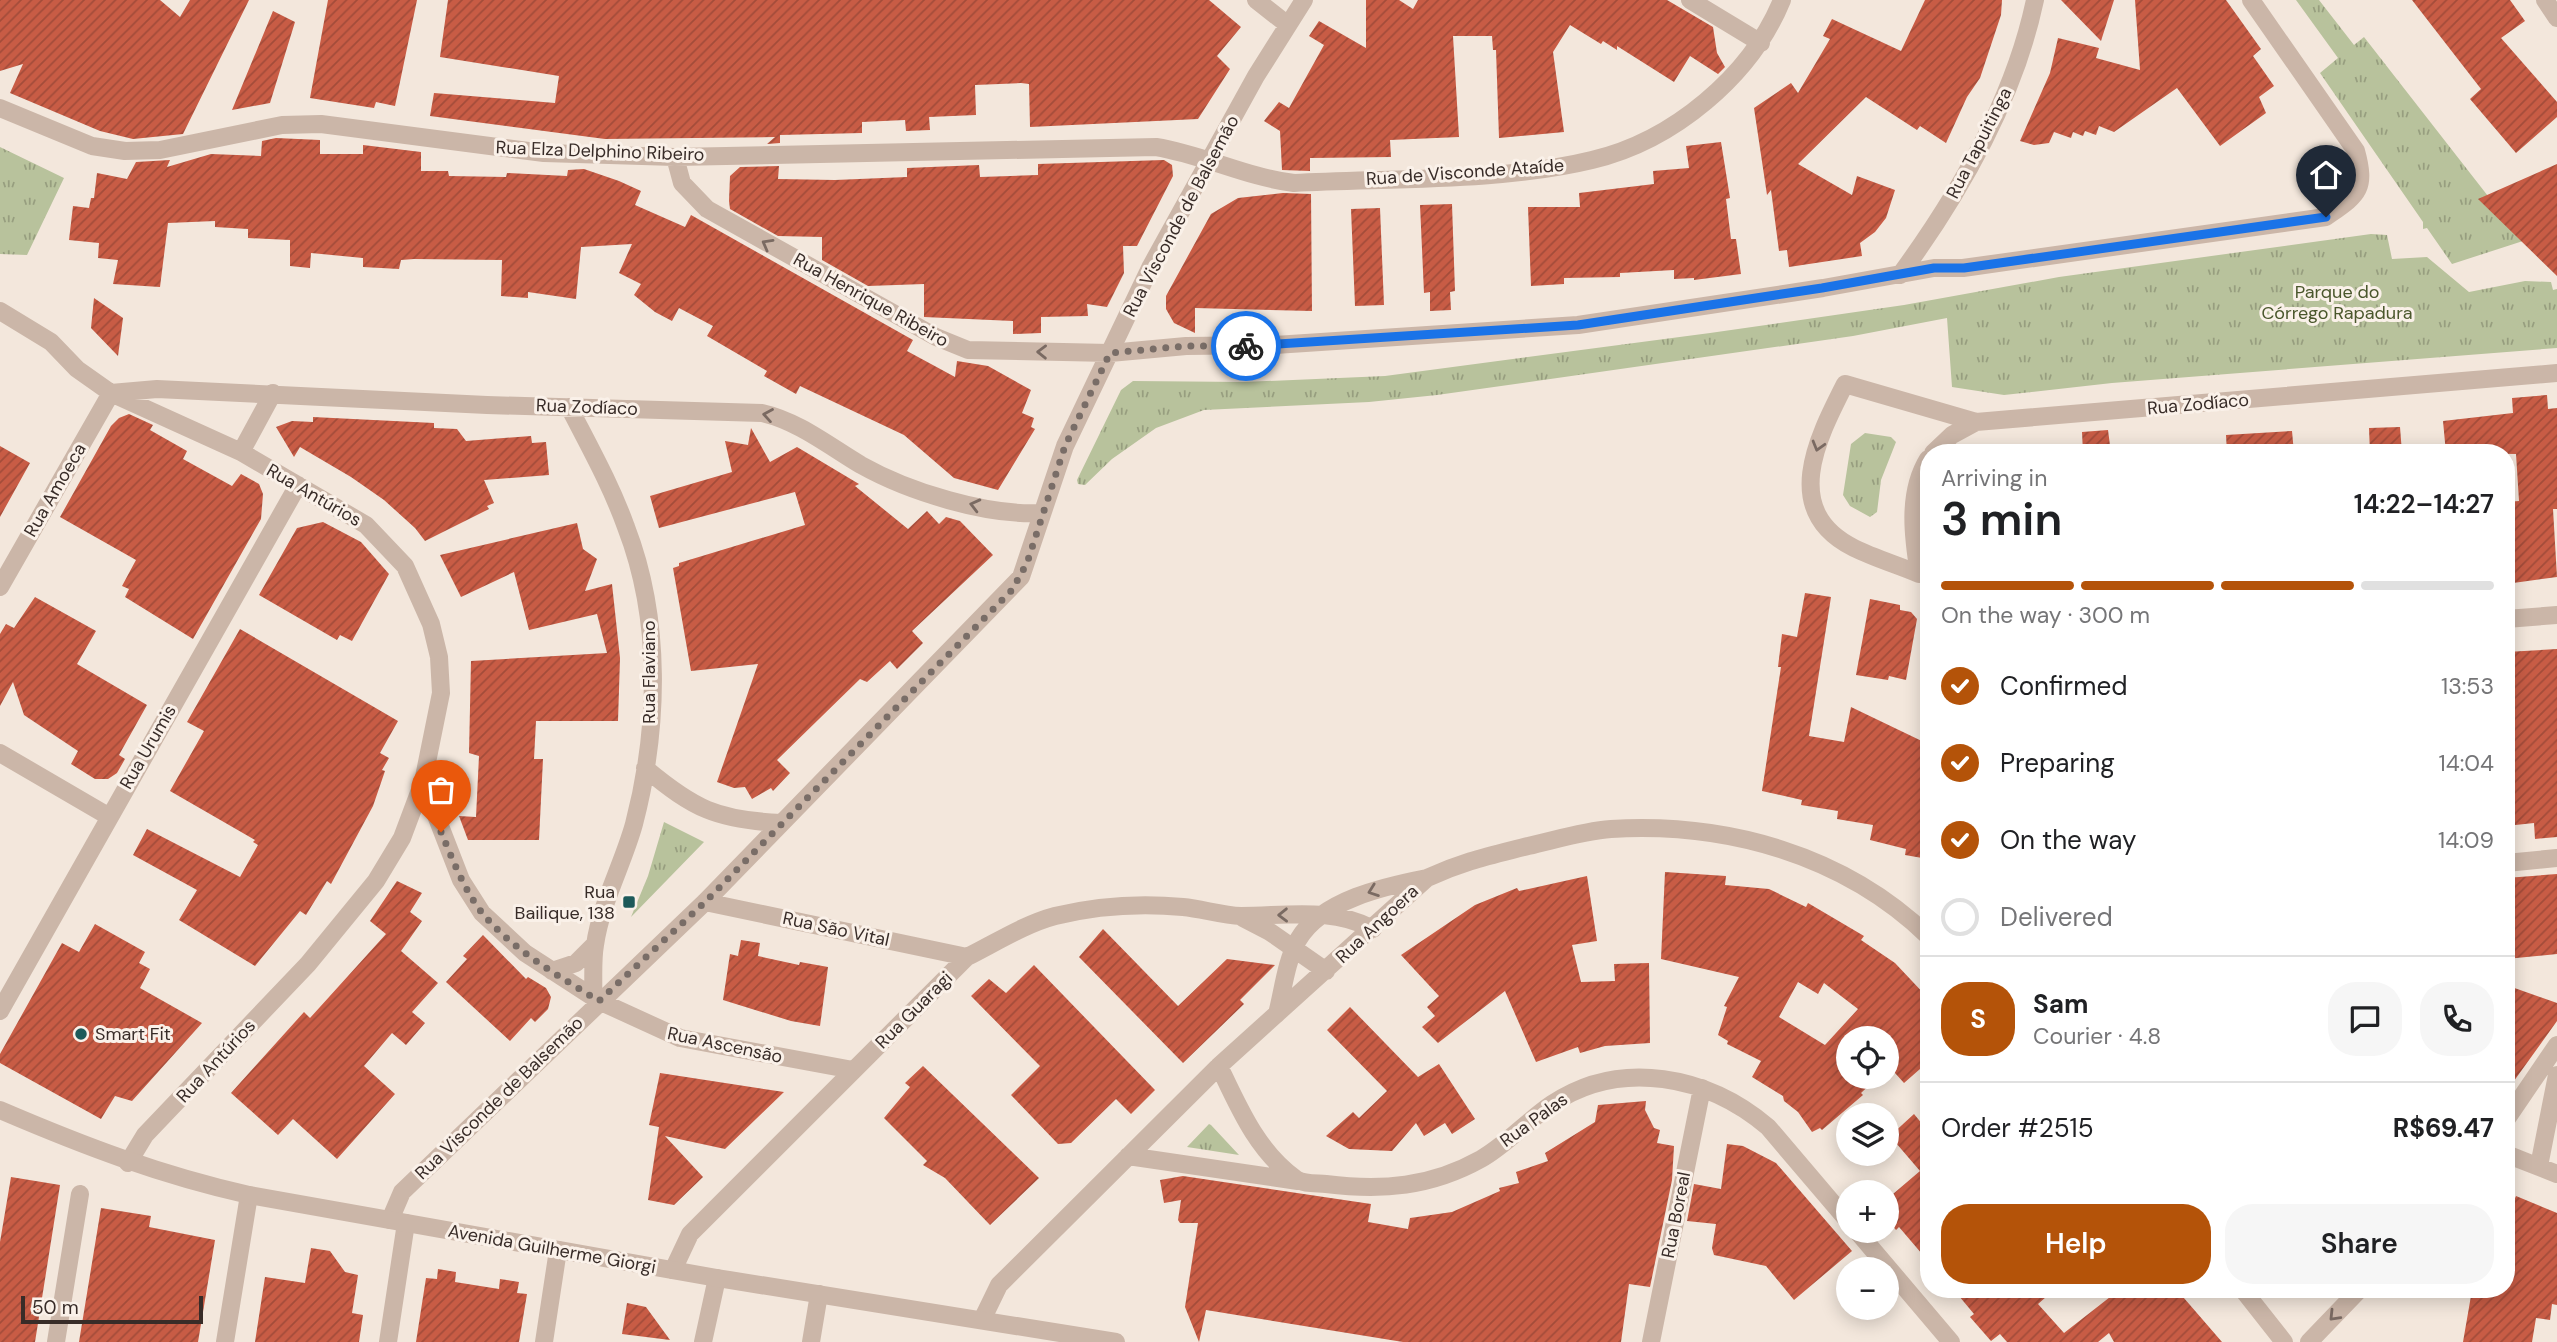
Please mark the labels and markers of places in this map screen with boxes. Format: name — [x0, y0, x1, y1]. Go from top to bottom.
pin — [2296, 145, 2356, 217]
pin — [411, 760, 471, 832]
place label: Rua Bailique, 138 — [515, 880, 615, 925]
marker: Rua Bailique, 138 — [621, 894, 637, 910]
place label: Smart Fit — [95, 1022, 171, 1046]
marker: Smart Fit — [73, 1026, 89, 1042]

